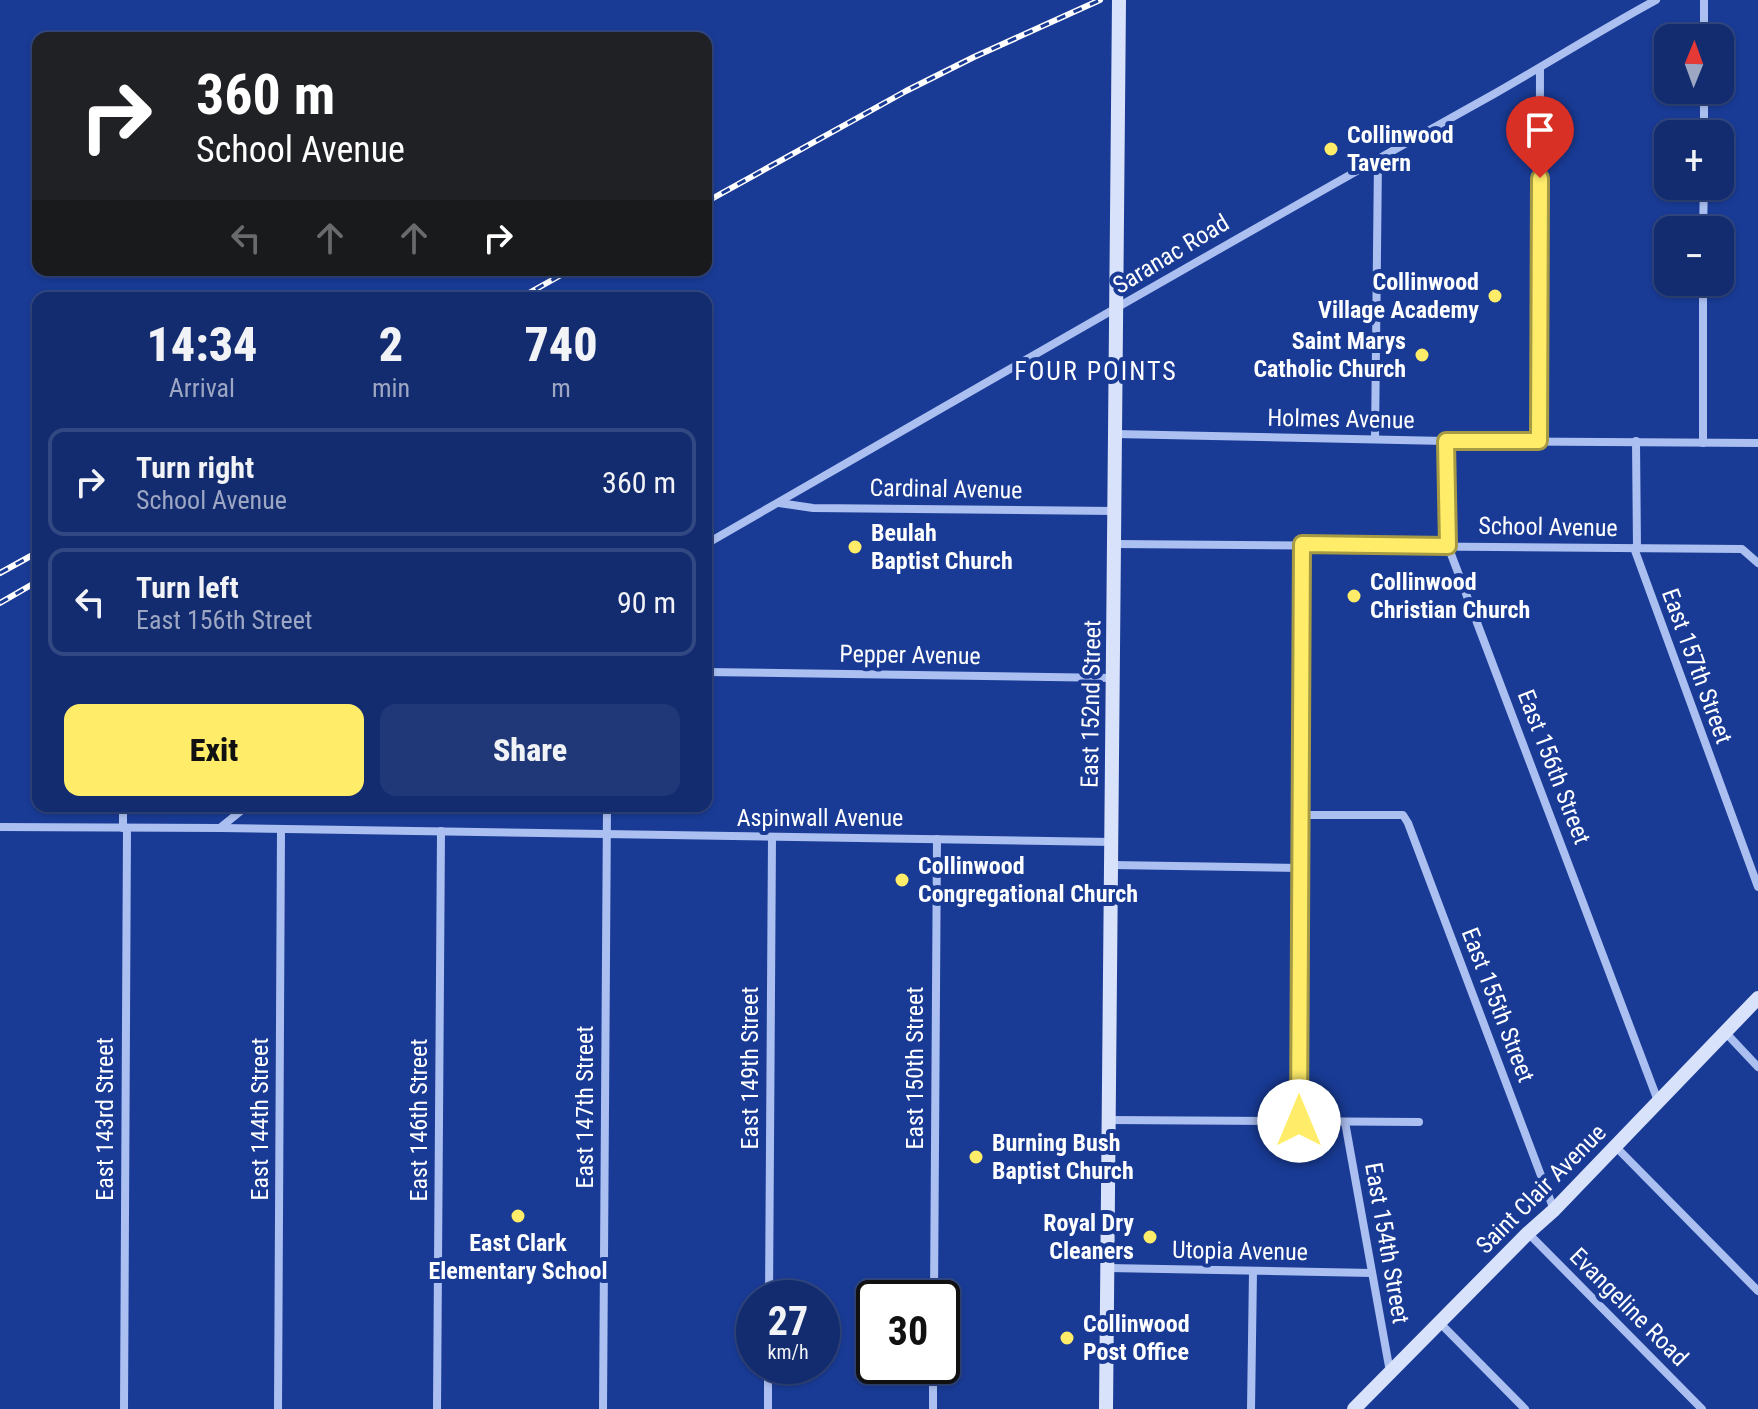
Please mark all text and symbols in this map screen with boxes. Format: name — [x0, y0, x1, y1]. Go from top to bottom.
north arrow — [1654, 24, 1734, 104]
map controls — [1654, 24, 1734, 296]
text: 360 m — [196, 62, 335, 128]
icon: right — [64, 64, 168, 168]
pin — [1506, 96, 1574, 178]
icon: arrive — [1518, 108, 1562, 152]
button: + — [1654, 120, 1734, 200]
place label: Collinwood Tavern — [1347, 121, 1454, 177]
text: School Avenue — [196, 129, 405, 171]
marker: Collinwood Tavern — [1322, 140, 1340, 158]
street label: Saranac Road — [1108, 208, 1234, 300]
icon: left — [224, 216, 268, 260]
icon: ahead — [308, 216, 352, 260]
icon: ahead — [392, 216, 436, 260]
icon: right — [476, 216, 520, 260]
button: − — [1654, 216, 1734, 296]
place label: Collinwood Village Academy — [1318, 268, 1479, 324]
marker: Collinwood Village Academy — [1486, 287, 1504, 305]
text: 14:34 — [146, 316, 258, 373]
text: 2 — [379, 316, 403, 373]
text: 740 — [524, 316, 598, 373]
place label: Saint Marys Catholic Church — [1253, 327, 1406, 383]
marker: Saint Marys Catholic Church — [1413, 346, 1431, 364]
district label: FOUR POINTS — [1014, 356, 1178, 386]
text: Arrival — [169, 373, 235, 403]
text: min — [372, 373, 410, 403]
text: m — [551, 373, 571, 403]
street label: Holmes Avenue — [1267, 404, 1415, 434]
text: Turn right — [136, 450, 254, 485]
icon: right — [68, 460, 112, 504]
text: 360 m — [602, 465, 676, 500]
street label: Cardinal Avenue — [869, 474, 1023, 504]
text: School Avenue — [136, 485, 287, 515]
street label: School Avenue — [1478, 512, 1618, 542]
place label: Beulah Baptist Church — [871, 519, 1013, 575]
marker: Beulah Baptist Church — [846, 538, 864, 556]
place label: Collinwood Christian Church — [1370, 568, 1530, 624]
text: Turn left — [136, 570, 239, 605]
icon: left — [68, 580, 112, 624]
text: 90 m — [617, 585, 676, 620]
street label: East 157th Street — [1656, 585, 1738, 747]
marker: Collinwood Christian Church — [1345, 587, 1363, 605]
text: East 156th Street — [136, 605, 313, 635]
street label: East 152nd Street — [1076, 620, 1106, 788]
street label: Pepper Avenue — [839, 640, 981, 670]
street label: East 156th Street — [1512, 686, 1596, 848]
button: Exit — [64, 704, 364, 796]
button: Share — [380, 704, 680, 796]
street label: Aspinwall Avenue — [737, 804, 903, 832]
place label: Collinwood Congregational Church — [918, 852, 1138, 908]
marker: Collinwood Congregational Church — [893, 871, 911, 889]
street label: East 155th Street — [1456, 924, 1540, 1086]
street label: East 149th Street — [736, 987, 764, 1149]
street label: East 150th Street — [901, 987, 929, 1149]
street label: East 147th Street — [571, 1026, 599, 1188]
street label: East 143rd Street — [91, 1037, 119, 1201]
street label: East 144th Street — [246, 1038, 274, 1200]
street label: East 146th Street — [405, 1039, 433, 1201]
position arrow — [1257, 1079, 1341, 1163]
street label: Saint Clair Avenue — [1470, 1118, 1612, 1260]
place label: Burning Bush Baptist Church — [992, 1129, 1134, 1185]
marker: Burning Bush Baptist Church — [967, 1148, 985, 1166]
street label: East 154th Street — [1359, 1160, 1415, 1326]
marker: East Clark Elementary School — [509, 1207, 527, 1225]
place label: Royal Dry Cleaners — [1043, 1209, 1134, 1265]
marker: Royal Dry Cleaners — [1141, 1228, 1159, 1246]
place label: East Clark Elementary School — [428, 1229, 608, 1285]
street label: Utopia Avenue — [1172, 1236, 1308, 1266]
street label: Evangeline Road — [1564, 1242, 1694, 1372]
speed limit sign: 30 — [856, 1280, 960, 1384]
text: 27 — [768, 1298, 808, 1345]
place label: Collinwood Post Office — [1083, 1310, 1190, 1366]
marker: Collinwood Post Office — [1058, 1329, 1076, 1347]
text: km/h — [767, 1340, 809, 1364]

